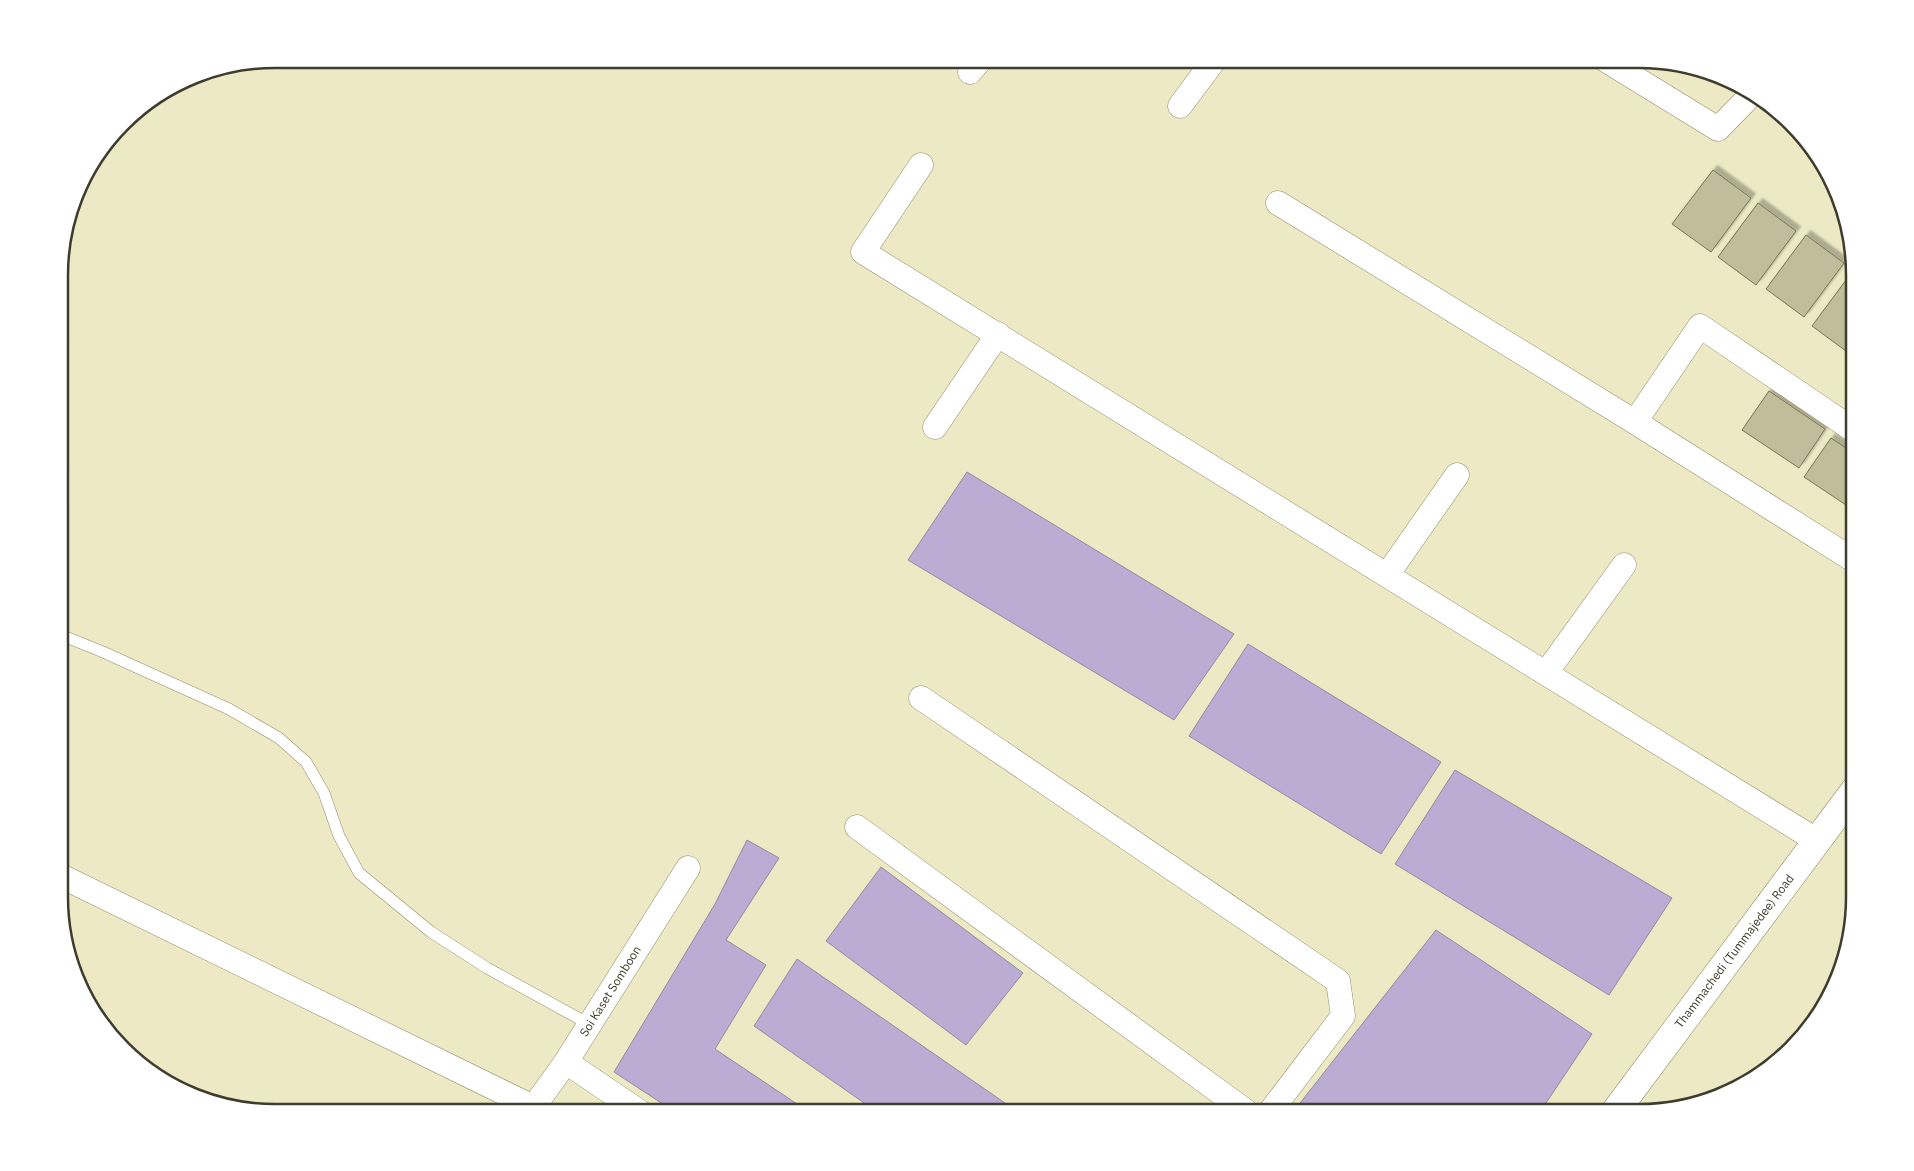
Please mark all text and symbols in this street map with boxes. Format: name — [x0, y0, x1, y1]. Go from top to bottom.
street label: Thammachedi (Tummajedee) Road — [1671, 871, 1797, 1031]
street label: Soi Kaset Somboon — [576, 943, 644, 1039]

